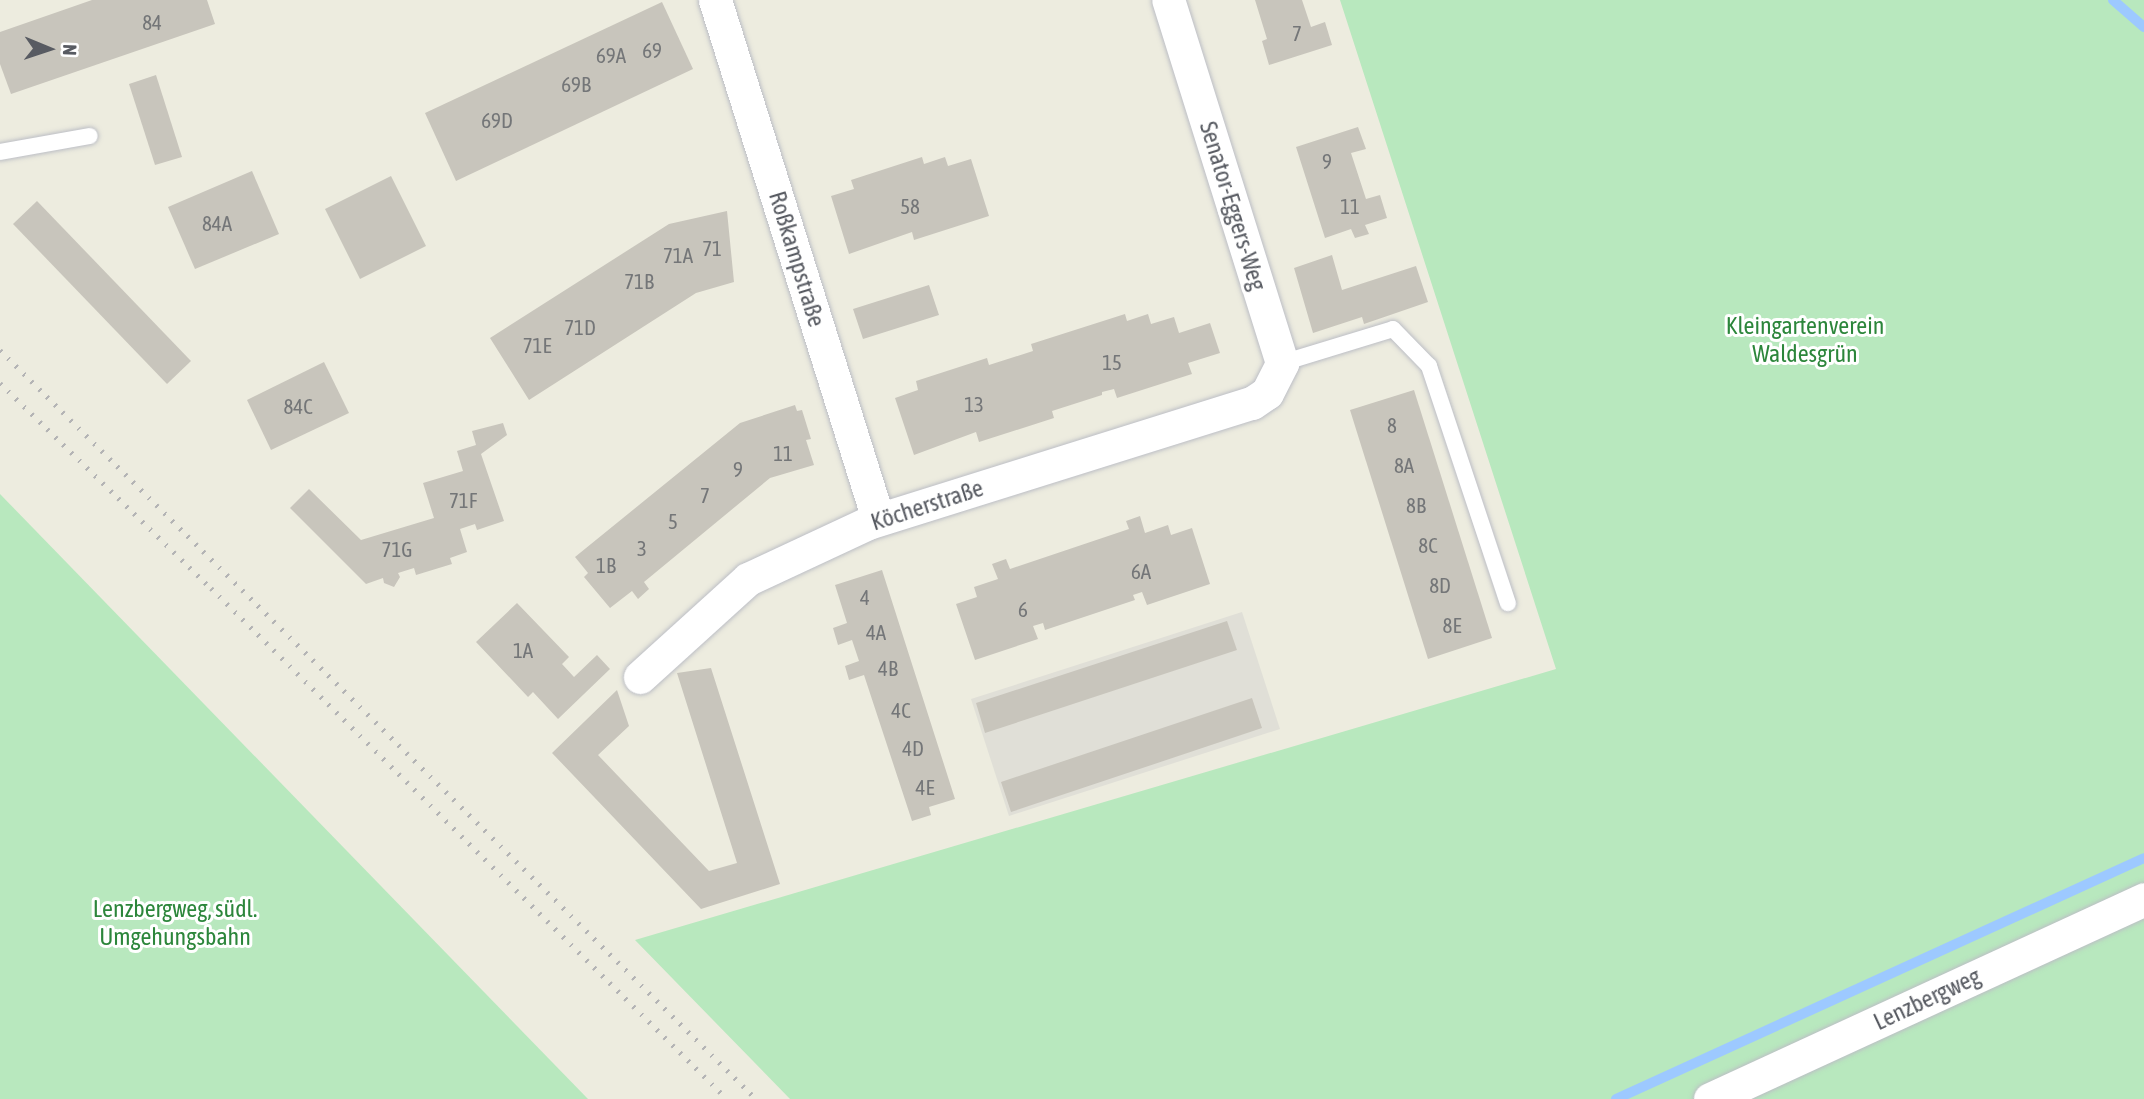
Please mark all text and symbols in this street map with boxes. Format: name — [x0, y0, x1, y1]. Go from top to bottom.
house number: 84 — [142, 9, 162, 35]
north arrow — [14, 14, 84, 84]
house number: 7 — [1292, 20, 1302, 46]
house number: 69 — [642, 37, 662, 63]
house number: 69A — [596, 42, 626, 68]
text: N — [59, 44, 81, 56]
house number: 69B — [561, 71, 591, 97]
house number: 69D — [481, 107, 513, 133]
street label: Senator-Eggers-Weg — [1194, 118, 1272, 294]
house number: 9 — [1322, 148, 1332, 174]
street label: Roßkampstraße — [763, 188, 831, 330]
house number: 58 — [900, 193, 920, 219]
house number: 11 — [1340, 193, 1360, 219]
house number: 84A — [202, 210, 232, 236]
house number: 71 — [702, 235, 722, 261]
house number: 71A — [663, 242, 693, 268]
house number: 71B — [624, 268, 654, 294]
park label: Kleingartenverein Waldesgrün — [1726, 312, 1884, 368]
house number: 71D — [564, 314, 596, 340]
house number: 71E — [523, 332, 551, 358]
house number: 15 — [1102, 349, 1122, 375]
house number: 13 — [964, 391, 984, 417]
house number: 84C — [283, 393, 313, 419]
house number: 8 — [1387, 412, 1397, 438]
house number: 11 — [773, 440, 793, 466]
house number: 8A — [1394, 452, 1414, 478]
house number: 9 — [733, 456, 743, 482]
street label: Köcherstraße — [867, 473, 987, 537]
house number: 7 — [700, 482, 710, 508]
house number: 71F — [449, 487, 477, 513]
house number: 8B — [1406, 492, 1426, 518]
house number: 5 — [668, 508, 678, 534]
house number: 8C — [1418, 532, 1438, 558]
house number: 3 — [637, 535, 647, 561]
house number: 71G — [382, 536, 412, 562]
house number: 1B — [596, 552, 616, 578]
house number: 6A — [1131, 558, 1151, 584]
house number: 8D — [1429, 572, 1451, 598]
house number: 4 — [860, 584, 870, 610]
house number: 6 — [1018, 596, 1028, 622]
house number: 8E — [1443, 612, 1461, 638]
house number: 4A — [866, 619, 886, 645]
house number: 1A — [513, 637, 533, 663]
house number: 4B — [878, 655, 898, 681]
house number: 4C — [891, 697, 911, 723]
house number: 4D — [902, 735, 924, 761]
house number: 4E — [916, 774, 934, 800]
park label: Lenzbergweg, südl. Umgehungsbahn — [93, 895, 257, 951]
street label: Lenzbergweg — [1869, 962, 1985, 1036]

